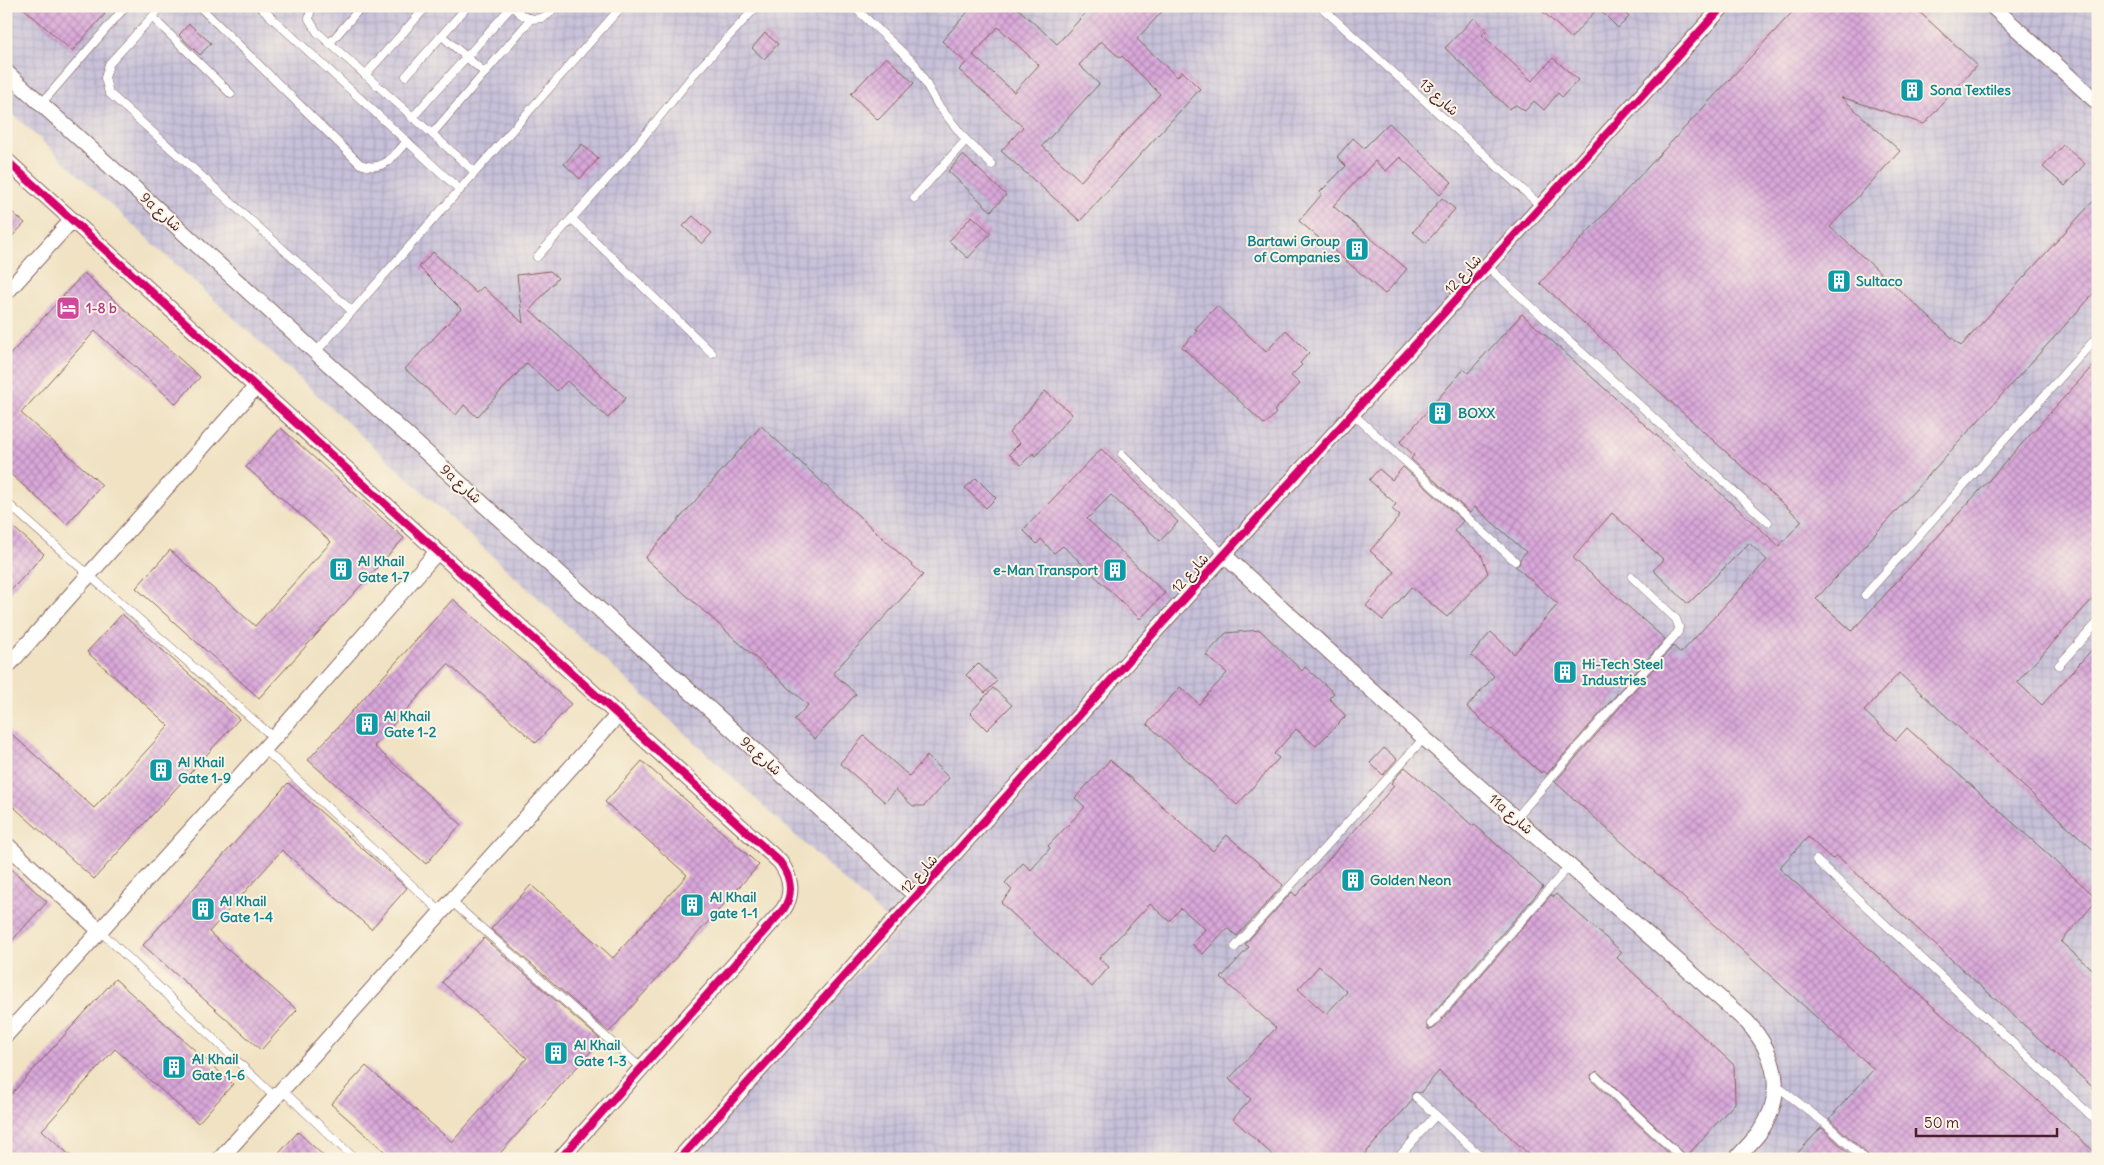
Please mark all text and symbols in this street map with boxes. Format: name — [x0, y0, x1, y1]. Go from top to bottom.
street label: شارع 13 — [1415, 75, 1463, 120]
building icon: Sona Textiles — [1899, 77, 1925, 103]
place label: Sona Textiles — [1930, 81, 2011, 99]
street label: 9a شارع — [136, 189, 185, 236]
place label: Bartawi Group of Companies — [1247, 232, 1341, 266]
building icon: Bartawi Group of Companies — [1344, 236, 1370, 262]
street label: شارع 12 — [1441, 251, 1486, 298]
building icon: Sultaco — [1826, 268, 1852, 294]
place label: Sultaco — [1856, 272, 1903, 290]
hotel icon: 1-8 b — [55, 295, 81, 321]
place label: 1-8 b — [86, 299, 117, 317]
building icon: BOXX — [1427, 400, 1453, 426]
place label: BOXX — [1458, 404, 1495, 422]
street label: 9a شارع — [436, 461, 485, 508]
street label: شارع 12 — [1168, 550, 1213, 597]
place label: Al Khail Gate 1-7 — [358, 552, 410, 586]
building icon: Al Khail Gate 1-7 — [328, 556, 354, 582]
building icon: e-Man Transport — [1102, 557, 1128, 583]
place label: e-Man Transport — [993, 561, 1098, 579]
place label: Hi-Tech Steel Industries — [1582, 655, 1663, 689]
building icon: Hi-Tech Steel Industries — [1552, 659, 1578, 685]
place label: Al Khail Gate 1-2 — [384, 707, 437, 741]
building icon: Al Khail Gate 1-2 — [354, 711, 380, 737]
street label: 9a شارع — [736, 733, 785, 780]
place label: Al Khail Gate 1-9 — [178, 753, 231, 787]
building icon: Al Khail Gate 1-9 — [148, 757, 174, 783]
street label: 11a شارع — [1485, 790, 1537, 839]
street label: شارع 12 — [897, 851, 942, 898]
building icon: Golden Neon — [1340, 867, 1366, 893]
place label: Golden Neon — [1370, 871, 1451, 889]
place label: Al Khail gate 1-1 — [710, 888, 758, 922]
place label: Al Khail Gate 1-4 — [220, 892, 273, 926]
building icon: Al Khail gate 1-1 — [679, 892, 705, 918]
building icon: Al Khail Gate 1-4 — [190, 896, 216, 922]
place label: Al Khail Gate 1-3 — [574, 1036, 627, 1070]
building icon: Al Khail Gate 1-3 — [543, 1040, 569, 1066]
place label: Al Khail Gate 1-6 — [192, 1050, 245, 1084]
building icon: Al Khail Gate 1-6 — [161, 1054, 187, 1080]
scale bar — [1916, 1105, 2058, 1137]
text: 50 m — [1924, 1113, 1959, 1132]

